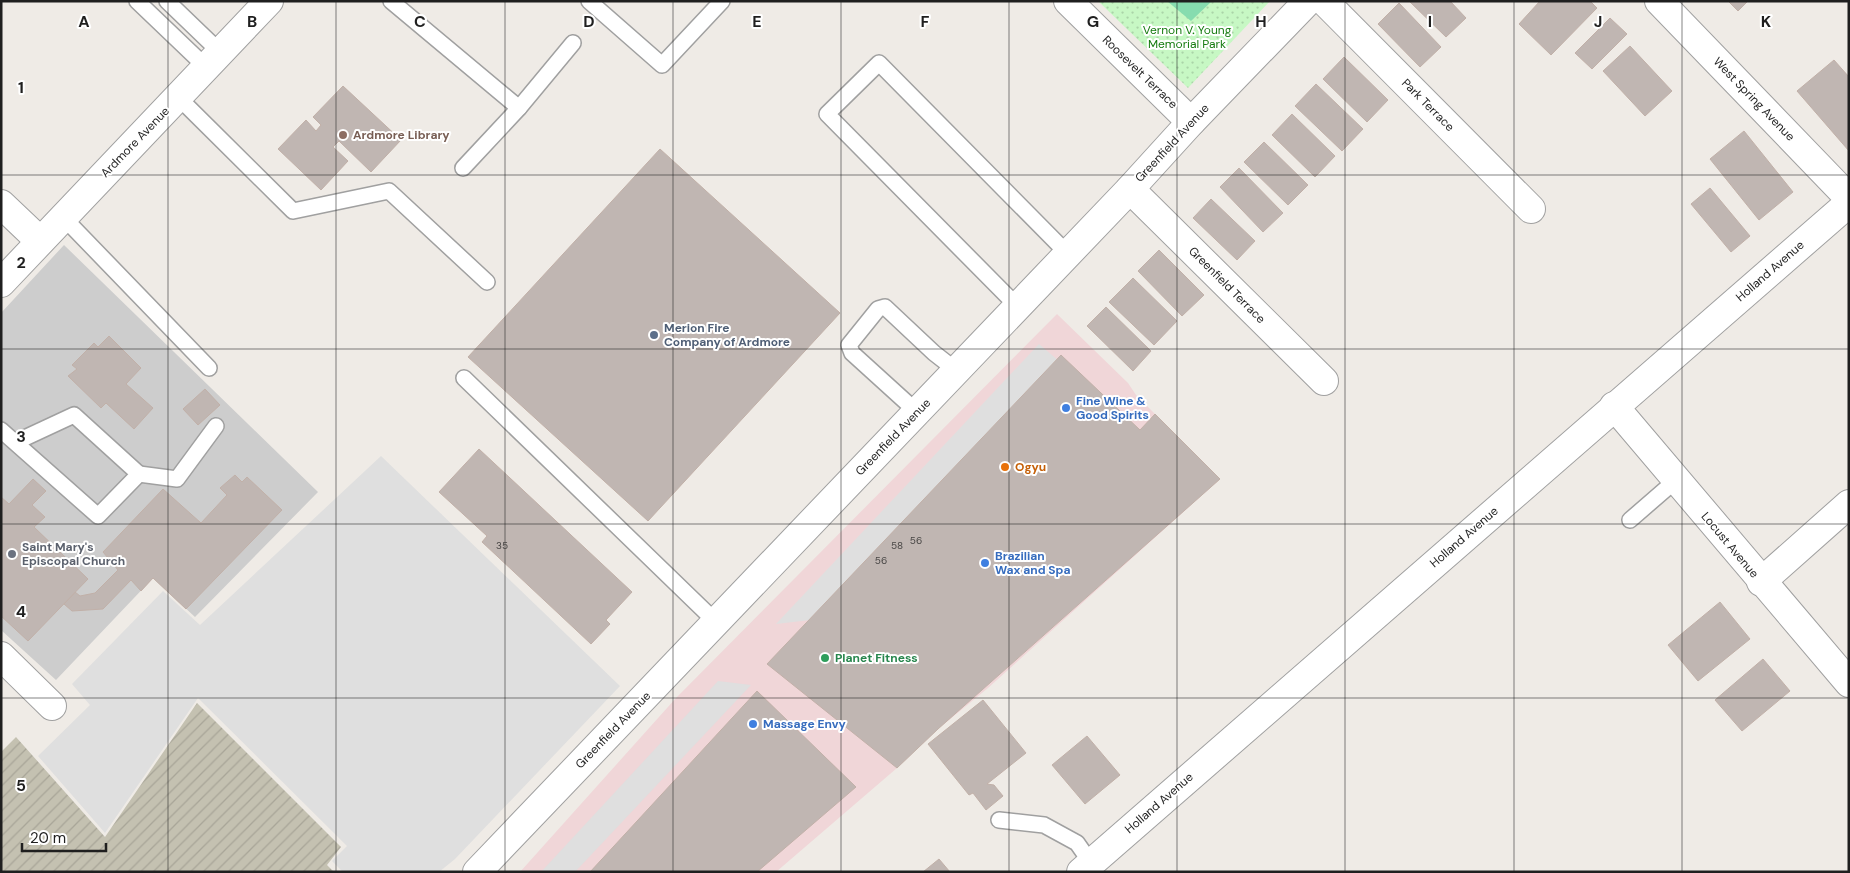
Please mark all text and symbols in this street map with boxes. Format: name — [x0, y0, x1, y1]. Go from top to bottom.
text: A — [78, 11, 90, 32]
text: B — [247, 11, 257, 32]
text: C — [414, 11, 426, 32]
text: D — [583, 11, 595, 32]
text: E — [752, 11, 762, 32]
text: F — [921, 11, 930, 32]
text: G — [1087, 11, 1099, 32]
text: H — [1255, 11, 1267, 32]
text: I — [1428, 11, 1432, 32]
text: J — [1594, 11, 1602, 32]
text: K — [1761, 11, 1772, 32]
park label: Vernon V. Young Memorial Park — [1143, 22, 1232, 52]
street label: Roosevelt Terrace — [1099, 32, 1181, 112]
street label: West Spring Avenue — [1710, 54, 1798, 145]
street label: Park Terrace — [1398, 75, 1458, 135]
text: 1 — [18, 77, 24, 98]
street label: Greenfield Avenue — [1132, 100, 1213, 186]
street label: Ardmore Avenue — [97, 103, 173, 181]
place label: Ardmore Library — [353, 127, 450, 143]
marker: Ardmore Library — [337, 129, 349, 141]
street label: Holland Avenue — [1732, 237, 1808, 305]
street label: Greenfield Terrace — [1185, 243, 1269, 327]
text: 2 — [16, 252, 26, 273]
place label: Merion Fire Company of Ardmore — [664, 320, 790, 350]
marker: Merion Fire Company of Ardmore — [648, 329, 660, 341]
place label: Fine Wine & Good Spirits — [1076, 393, 1149, 423]
street label: Greenfield Avenue — [852, 395, 934, 479]
marker: Fine Wine & Good Spirits — [1060, 402, 1072, 414]
text: 3 — [16, 426, 26, 447]
place label: Ogyu — [1015, 459, 1046, 475]
marker: Ogyu — [999, 461, 1011, 473]
street label: Holland Avenue — [1426, 503, 1502, 571]
street label: Locust Avenue — [1698, 509, 1762, 581]
house number: 56 — [910, 534, 922, 547]
place label: Saint Mary's Episcopal Church — [22, 539, 125, 569]
house number: 35 — [496, 539, 508, 552]
house number: 58 — [891, 539, 903, 552]
marker: Saint Mary's Episcopal Church — [6, 548, 18, 560]
place label: Brazilian Wax and Spa — [995, 548, 1070, 578]
house number: 56 — [875, 554, 887, 567]
marker: Brazilian Wax and Spa — [979, 557, 991, 569]
text: 4 — [16, 601, 26, 622]
place label: Planet Fitness — [835, 650, 918, 666]
marker: Planet Fitness — [819, 652, 831, 664]
street label: Greenfield Avenue — [572, 688, 654, 772]
place label: Massage Envy — [763, 716, 847, 732]
marker: Massage Envy — [747, 718, 759, 730]
street label: Holland Avenue — [1121, 769, 1197, 837]
text: 5 — [16, 775, 26, 796]
scale bar — [22, 820, 106, 852]
text: 20 m — [30, 828, 66, 848]

